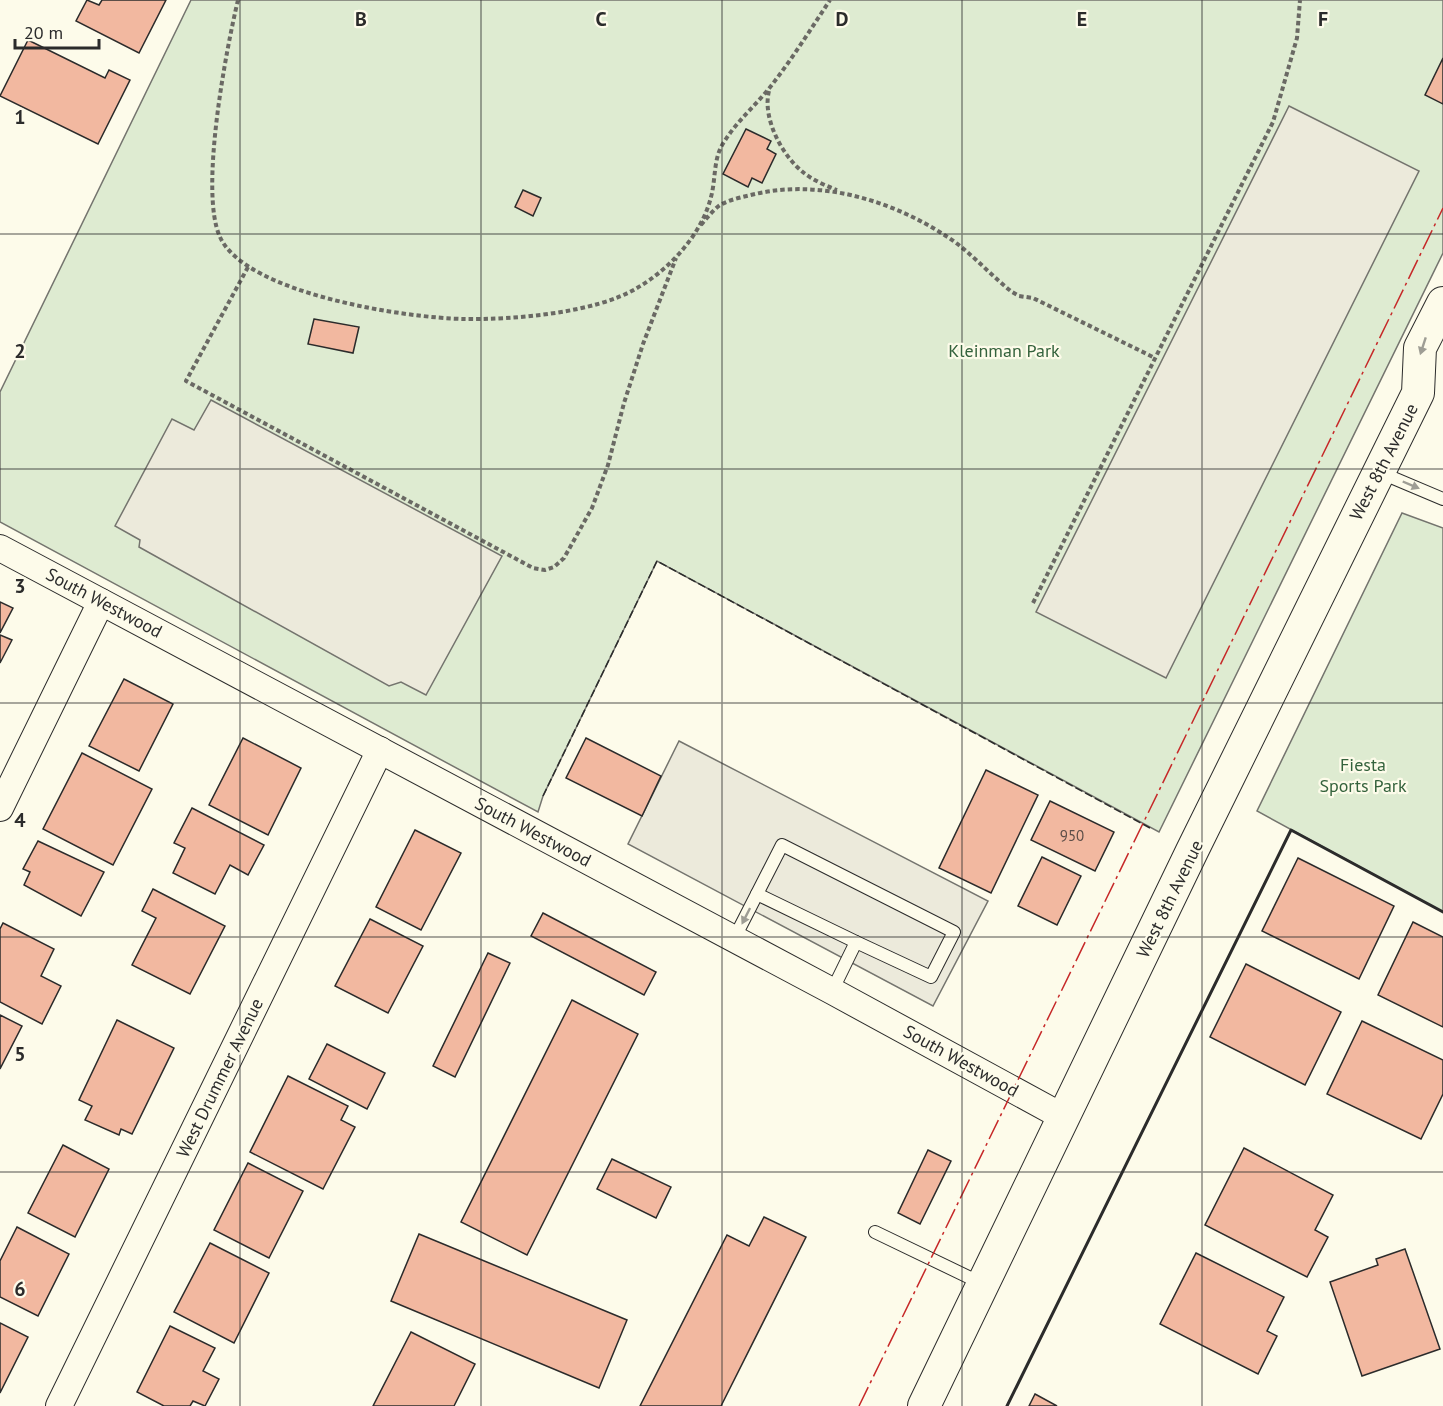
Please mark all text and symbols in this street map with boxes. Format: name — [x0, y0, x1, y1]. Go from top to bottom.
text: B — [355, 6, 367, 32]
text: C — [595, 6, 607, 32]
text: D — [836, 6, 849, 32]
text: E — [1077, 6, 1087, 32]
text: F — [1318, 6, 1328, 32]
scale bar — [15, 12, 99, 50]
text: 20 m — [24, 21, 63, 44]
text: 1 — [14, 104, 26, 130]
one-way arrow — [1418, 337, 1427, 355]
text: 2 — [14, 338, 26, 364]
park label: Kleinman Park — [948, 339, 1060, 362]
street label: West 8th Avenue — [1344, 400, 1423, 524]
one-way arrow — [1402, 480, 1420, 490]
street label: South Westwood — [42, 562, 166, 643]
text: 3 — [14, 573, 26, 599]
park label: Fiesta Sports Park — [1319, 753, 1407, 797]
street label: South Westwood — [471, 791, 595, 872]
text: 4 — [14, 807, 26, 833]
house number: 950 — [1060, 826, 1084, 845]
street label: West 8th Avenue — [1131, 836, 1208, 961]
one-way arrow — [741, 908, 751, 925]
street label: West Drummer Avenue — [171, 994, 268, 1161]
street label: South Westwood — [900, 1019, 1023, 1102]
text: 5 — [14, 1041, 26, 1067]
text: 6 — [14, 1276, 26, 1302]

